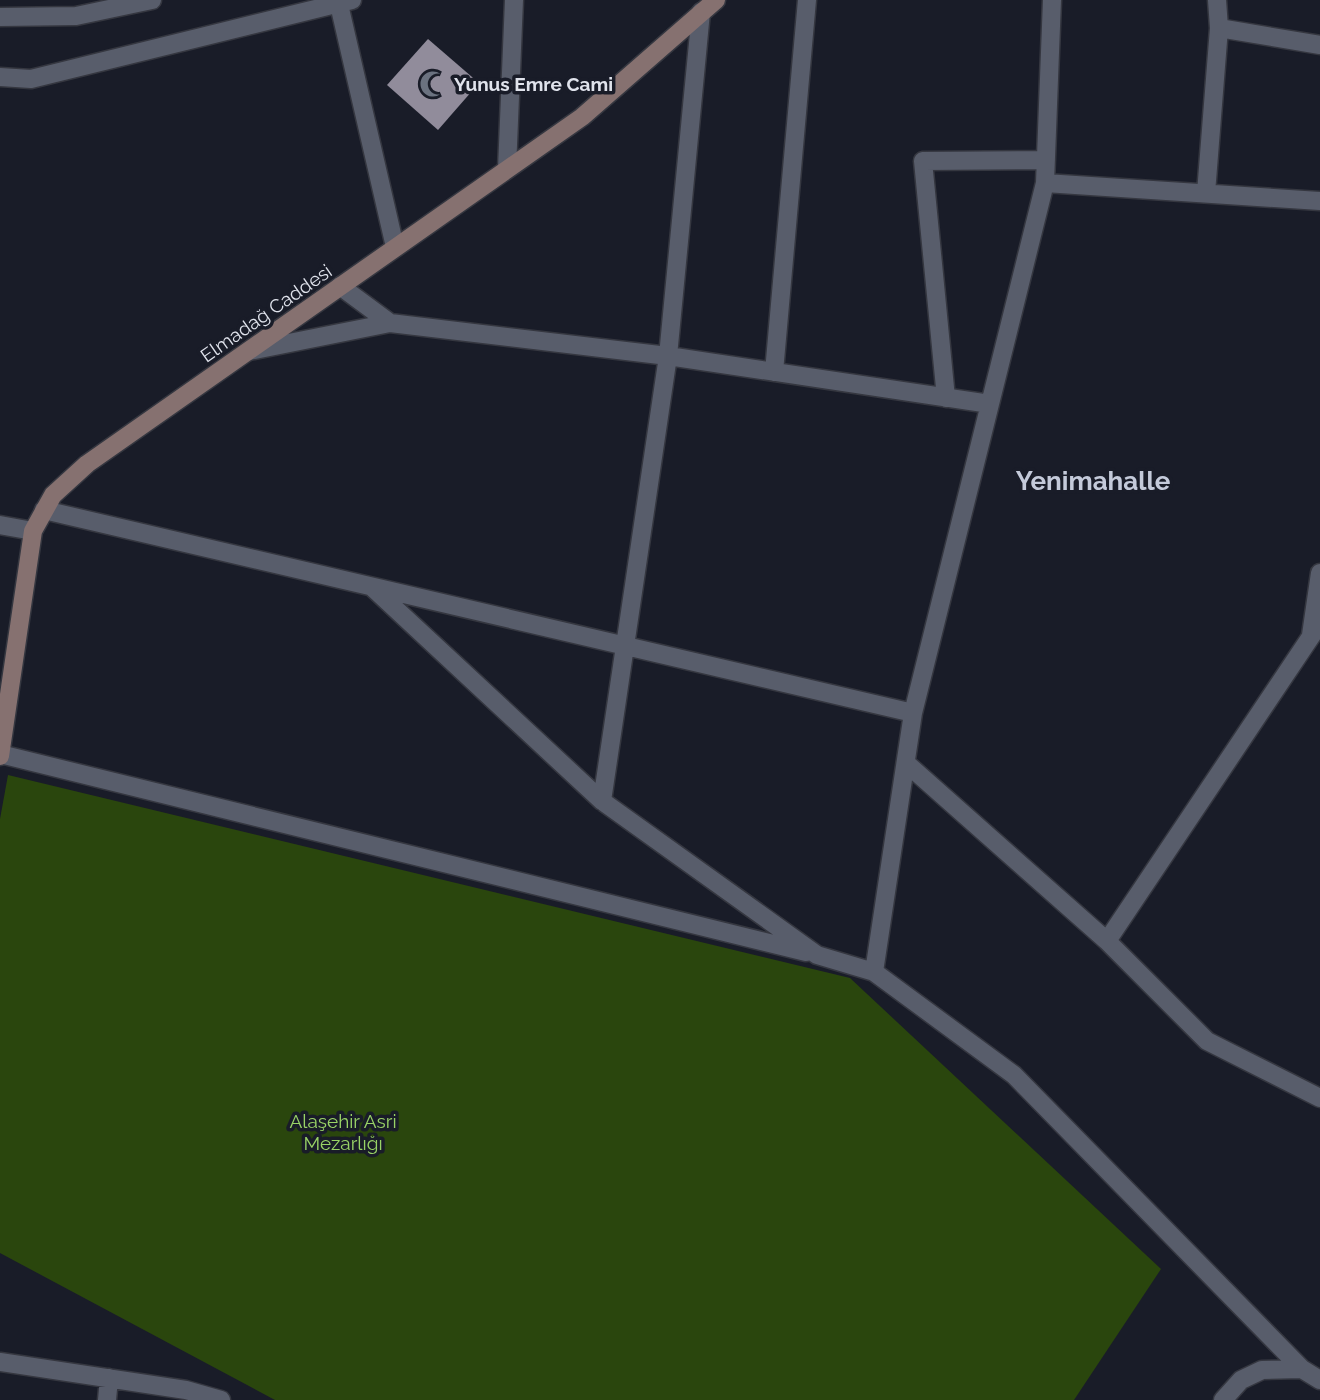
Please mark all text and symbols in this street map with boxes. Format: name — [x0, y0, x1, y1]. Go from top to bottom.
mosque icon: Yunus Emre Cami — [418, 69, 448, 99]
place label: Yunus Emre Cami — [454, 73, 613, 95]
street label: Elmadağ Caddesi — [196, 260, 336, 366]
district label: Yenimahalle — [1016, 466, 1171, 496]
park label: Alaşehir Asri Mezarlığı — [289, 1110, 397, 1154]

